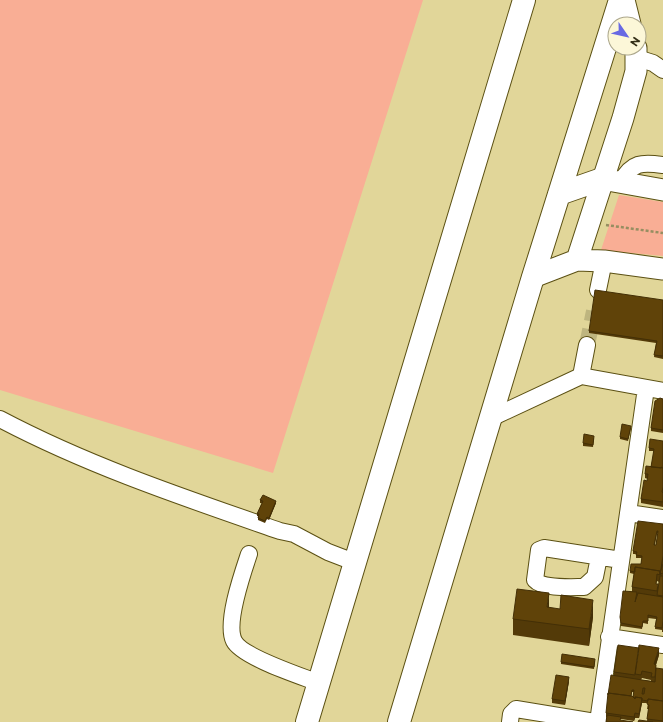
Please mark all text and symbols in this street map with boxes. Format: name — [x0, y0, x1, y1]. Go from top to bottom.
north arrow — [607, 16, 647, 56]
text: N — [628, 35, 643, 49]

